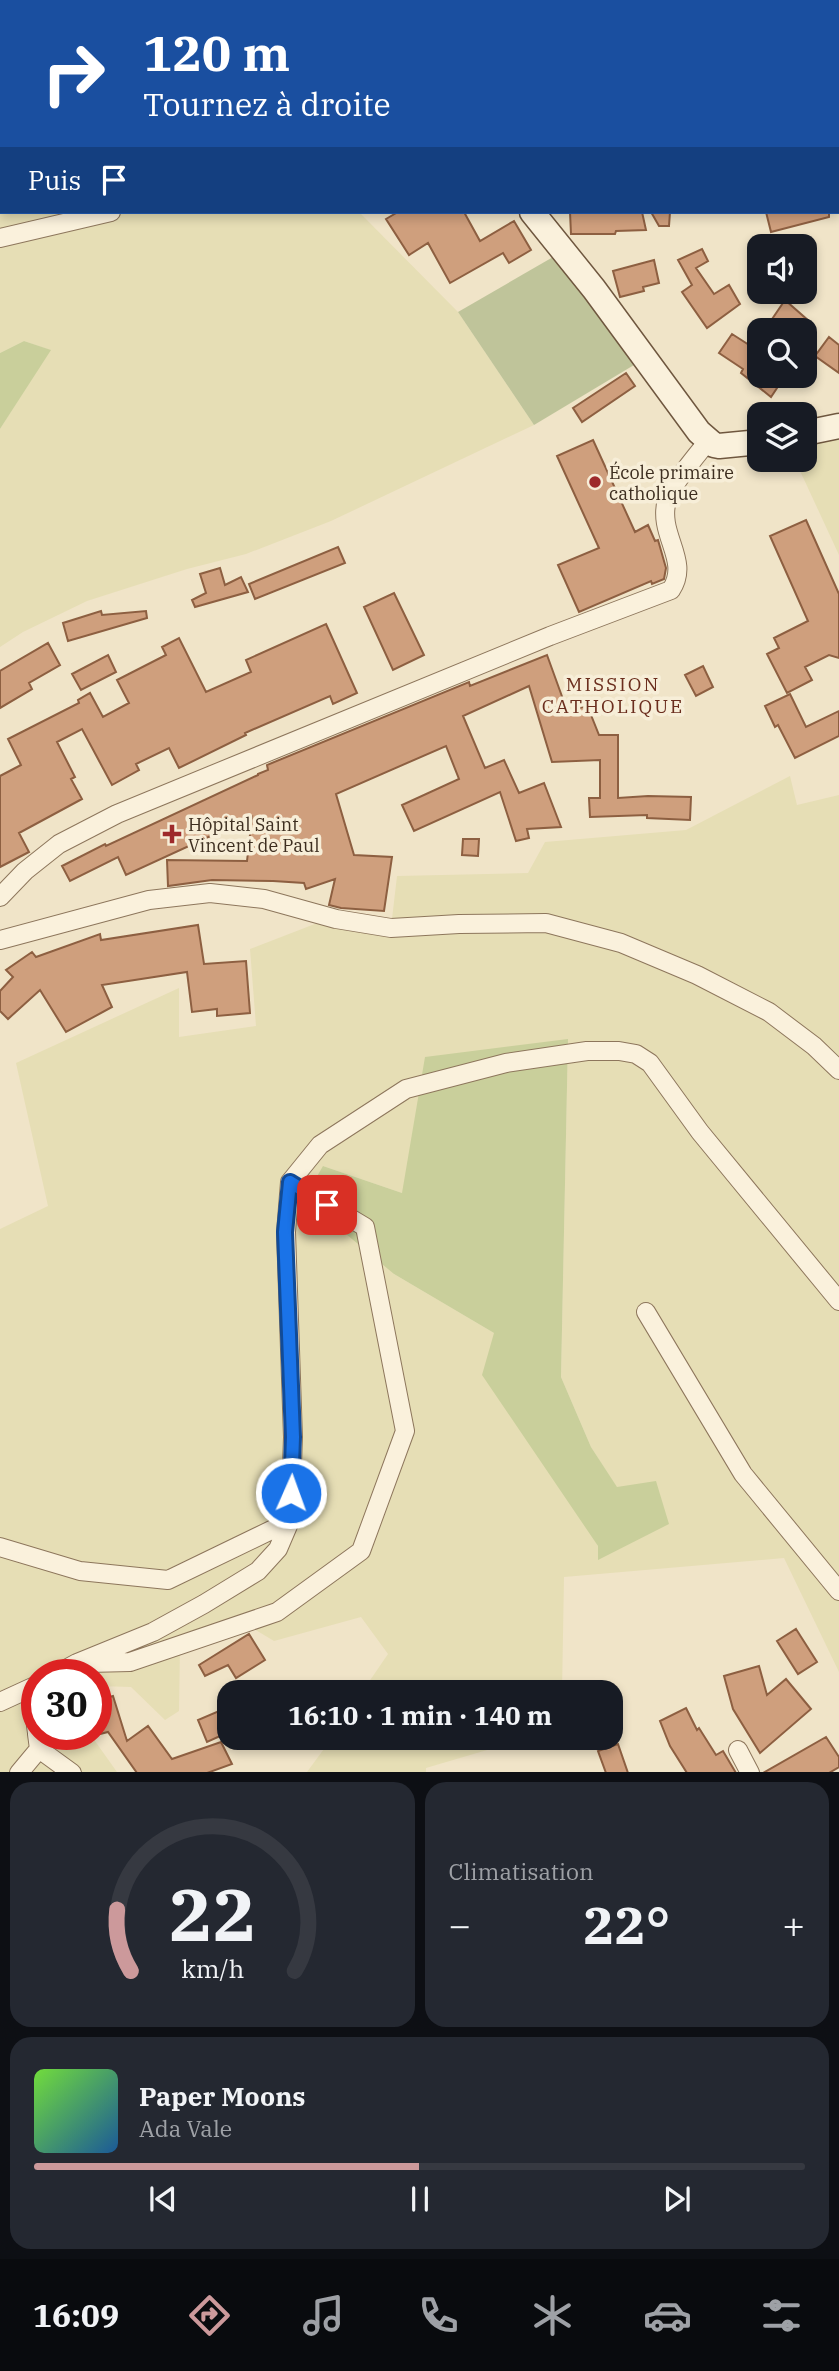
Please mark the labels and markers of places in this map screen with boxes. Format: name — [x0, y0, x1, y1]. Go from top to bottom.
place label: École primaire catholique — [609, 461, 734, 505]
marker: École primaire catholique — [587, 474, 603, 490]
place label: Hôpital Saint Vincent de Paul — [188, 813, 320, 857]
marker: Hôpital Saint Vincent de Paul — [162, 824, 182, 844]
pin — [297, 1175, 357, 1235]

